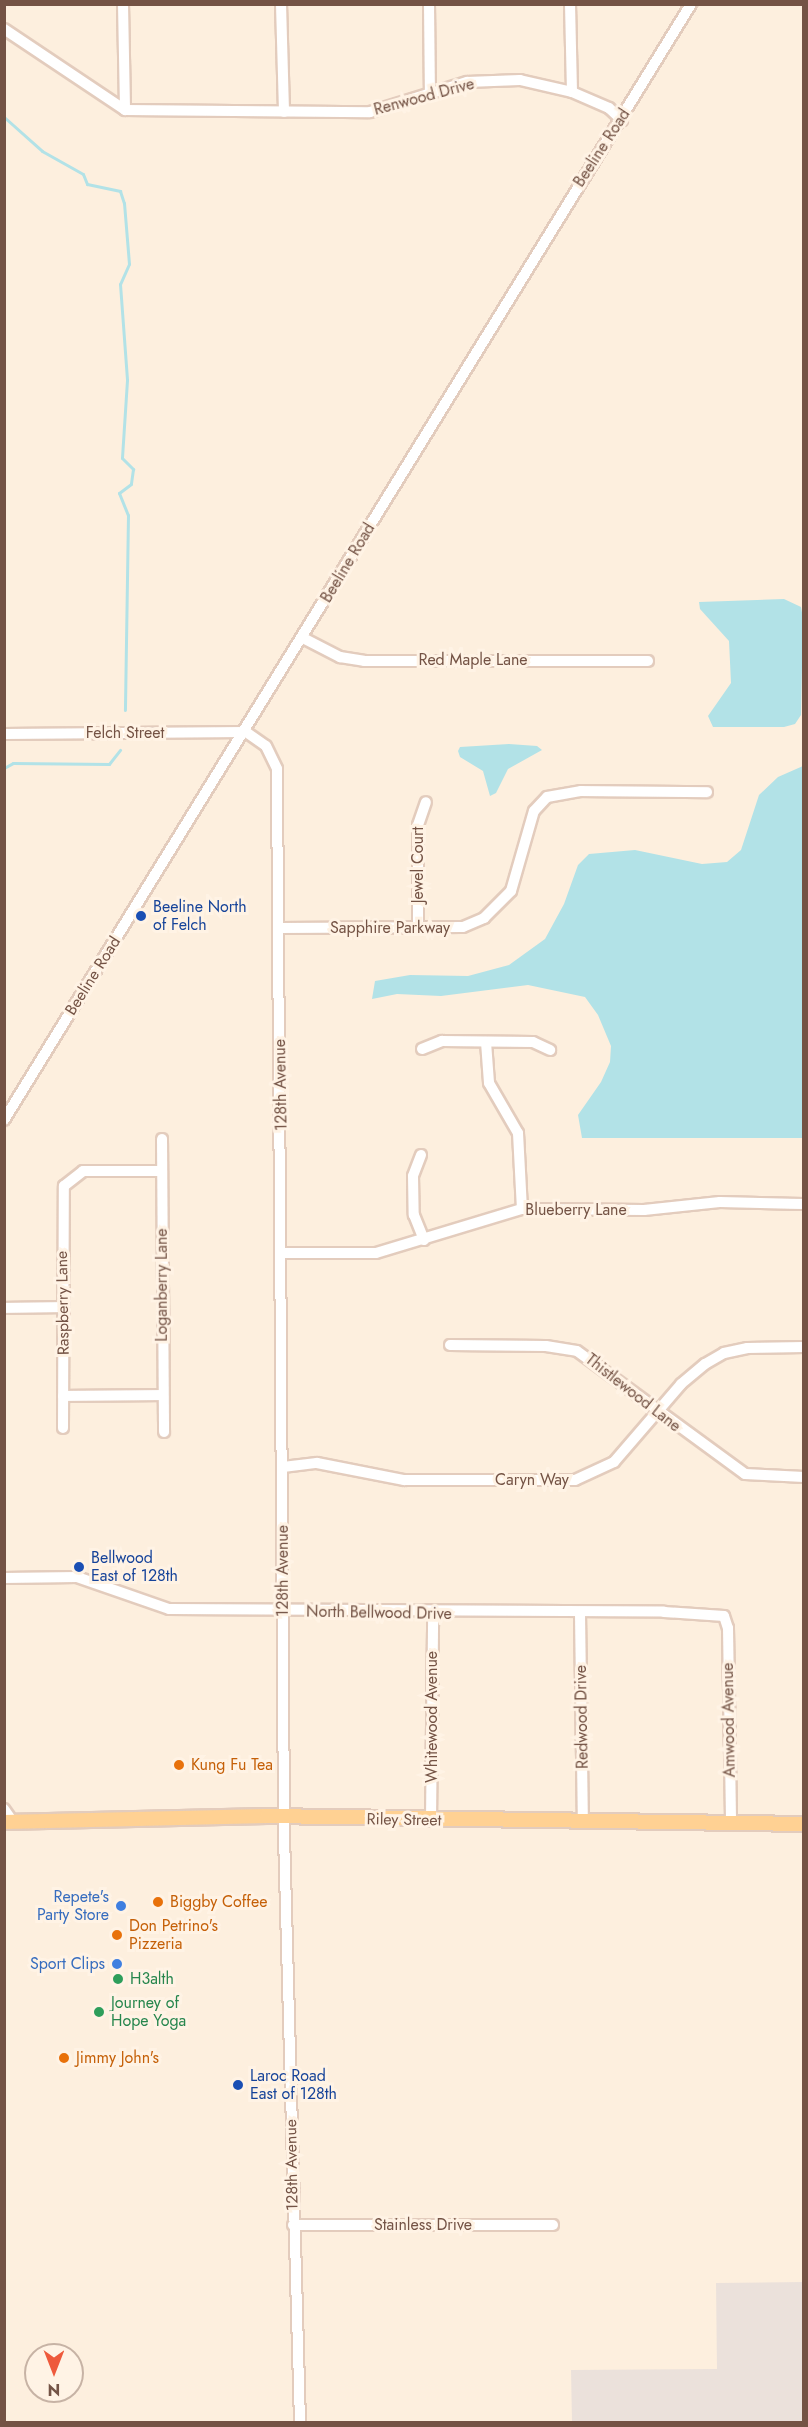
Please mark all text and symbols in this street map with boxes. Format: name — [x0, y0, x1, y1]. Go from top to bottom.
street label: Renwood Drive — [372, 74, 476, 120]
street label: Beeline Road — [570, 105, 634, 191]
street label: Beeline Road — [317, 520, 379, 606]
street label: Red Maple Lane — [418, 650, 528, 670]
street label: Felch Street — [86, 723, 164, 743]
street label: Jewel Court — [408, 827, 428, 903]
place label: Beeline North of Felch — [153, 897, 247, 935]
marker: Beeline North of Felch — [134, 909, 148, 923]
street label: Sapphire Parkway — [330, 918, 450, 938]
street label: Beeline Road — [61, 933, 125, 1019]
street label: 128th Avenue — [271, 1039, 291, 1131]
street label: Blueberry Lane — [525, 1200, 627, 1220]
street label: Loganberry Lane — [152, 1228, 172, 1342]
street label: Raspberry Lane — [52, 1251, 74, 1355]
street label: Thistlewood Lane — [582, 1350, 684, 1436]
street label: Caryn Way — [495, 1470, 569, 1490]
street label: 128th Avenue — [273, 1525, 293, 1617]
place label: Bellwood East of 128th — [91, 1548, 178, 1586]
marker: Bellwood East of 128th — [72, 1560, 86, 1574]
street label: North Bellwood Drive — [306, 1602, 452, 1624]
street label: Whitewood Avenue — [422, 1651, 442, 1783]
street label: Amwood Avenue — [718, 1662, 740, 1778]
street label: Redwood Drive — [571, 1665, 593, 1769]
place label: Kung Fu Tea — [191, 1755, 273, 1775]
marker: Kung Fu Tea — [172, 1758, 186, 1772]
street label: Riley Street — [366, 1810, 442, 1830]
place label: Repete's Party Store — [37, 1887, 109, 1925]
place label: Biggby Coffee — [170, 1892, 267, 1912]
marker: Biggby Coffee — [151, 1895, 165, 1909]
marker: Repete's Party Store — [114, 1899, 128, 1913]
place label: Don Petrino's Pizzeria — [129, 1916, 218, 1954]
marker: Don Petrino's Pizzeria — [110, 1928, 124, 1942]
place label: Sport Clips — [30, 1954, 105, 1974]
marker: Sport Clips — [110, 1957, 124, 1971]
place label: H3alth — [130, 1969, 174, 1989]
marker: H3alth — [111, 1972, 125, 1986]
place label: Journey of Hope Yoga — [111, 1993, 186, 2031]
marker: Journey of Hope Yoga — [92, 2005, 106, 2019]
place label: Jimmy John's — [76, 2048, 159, 2068]
marker: Jimmy John's — [57, 2051, 71, 2065]
place label: Laroc Road East of 128th — [250, 2066, 337, 2104]
marker: Laroc Road East of 128th — [231, 2078, 245, 2092]
street label: 128th Avenue — [282, 2119, 302, 2211]
street label: Stainless Drive — [374, 2215, 472, 2235]
north arrow — [24, 2343, 84, 2403]
text: N — [48, 2378, 60, 2401]

